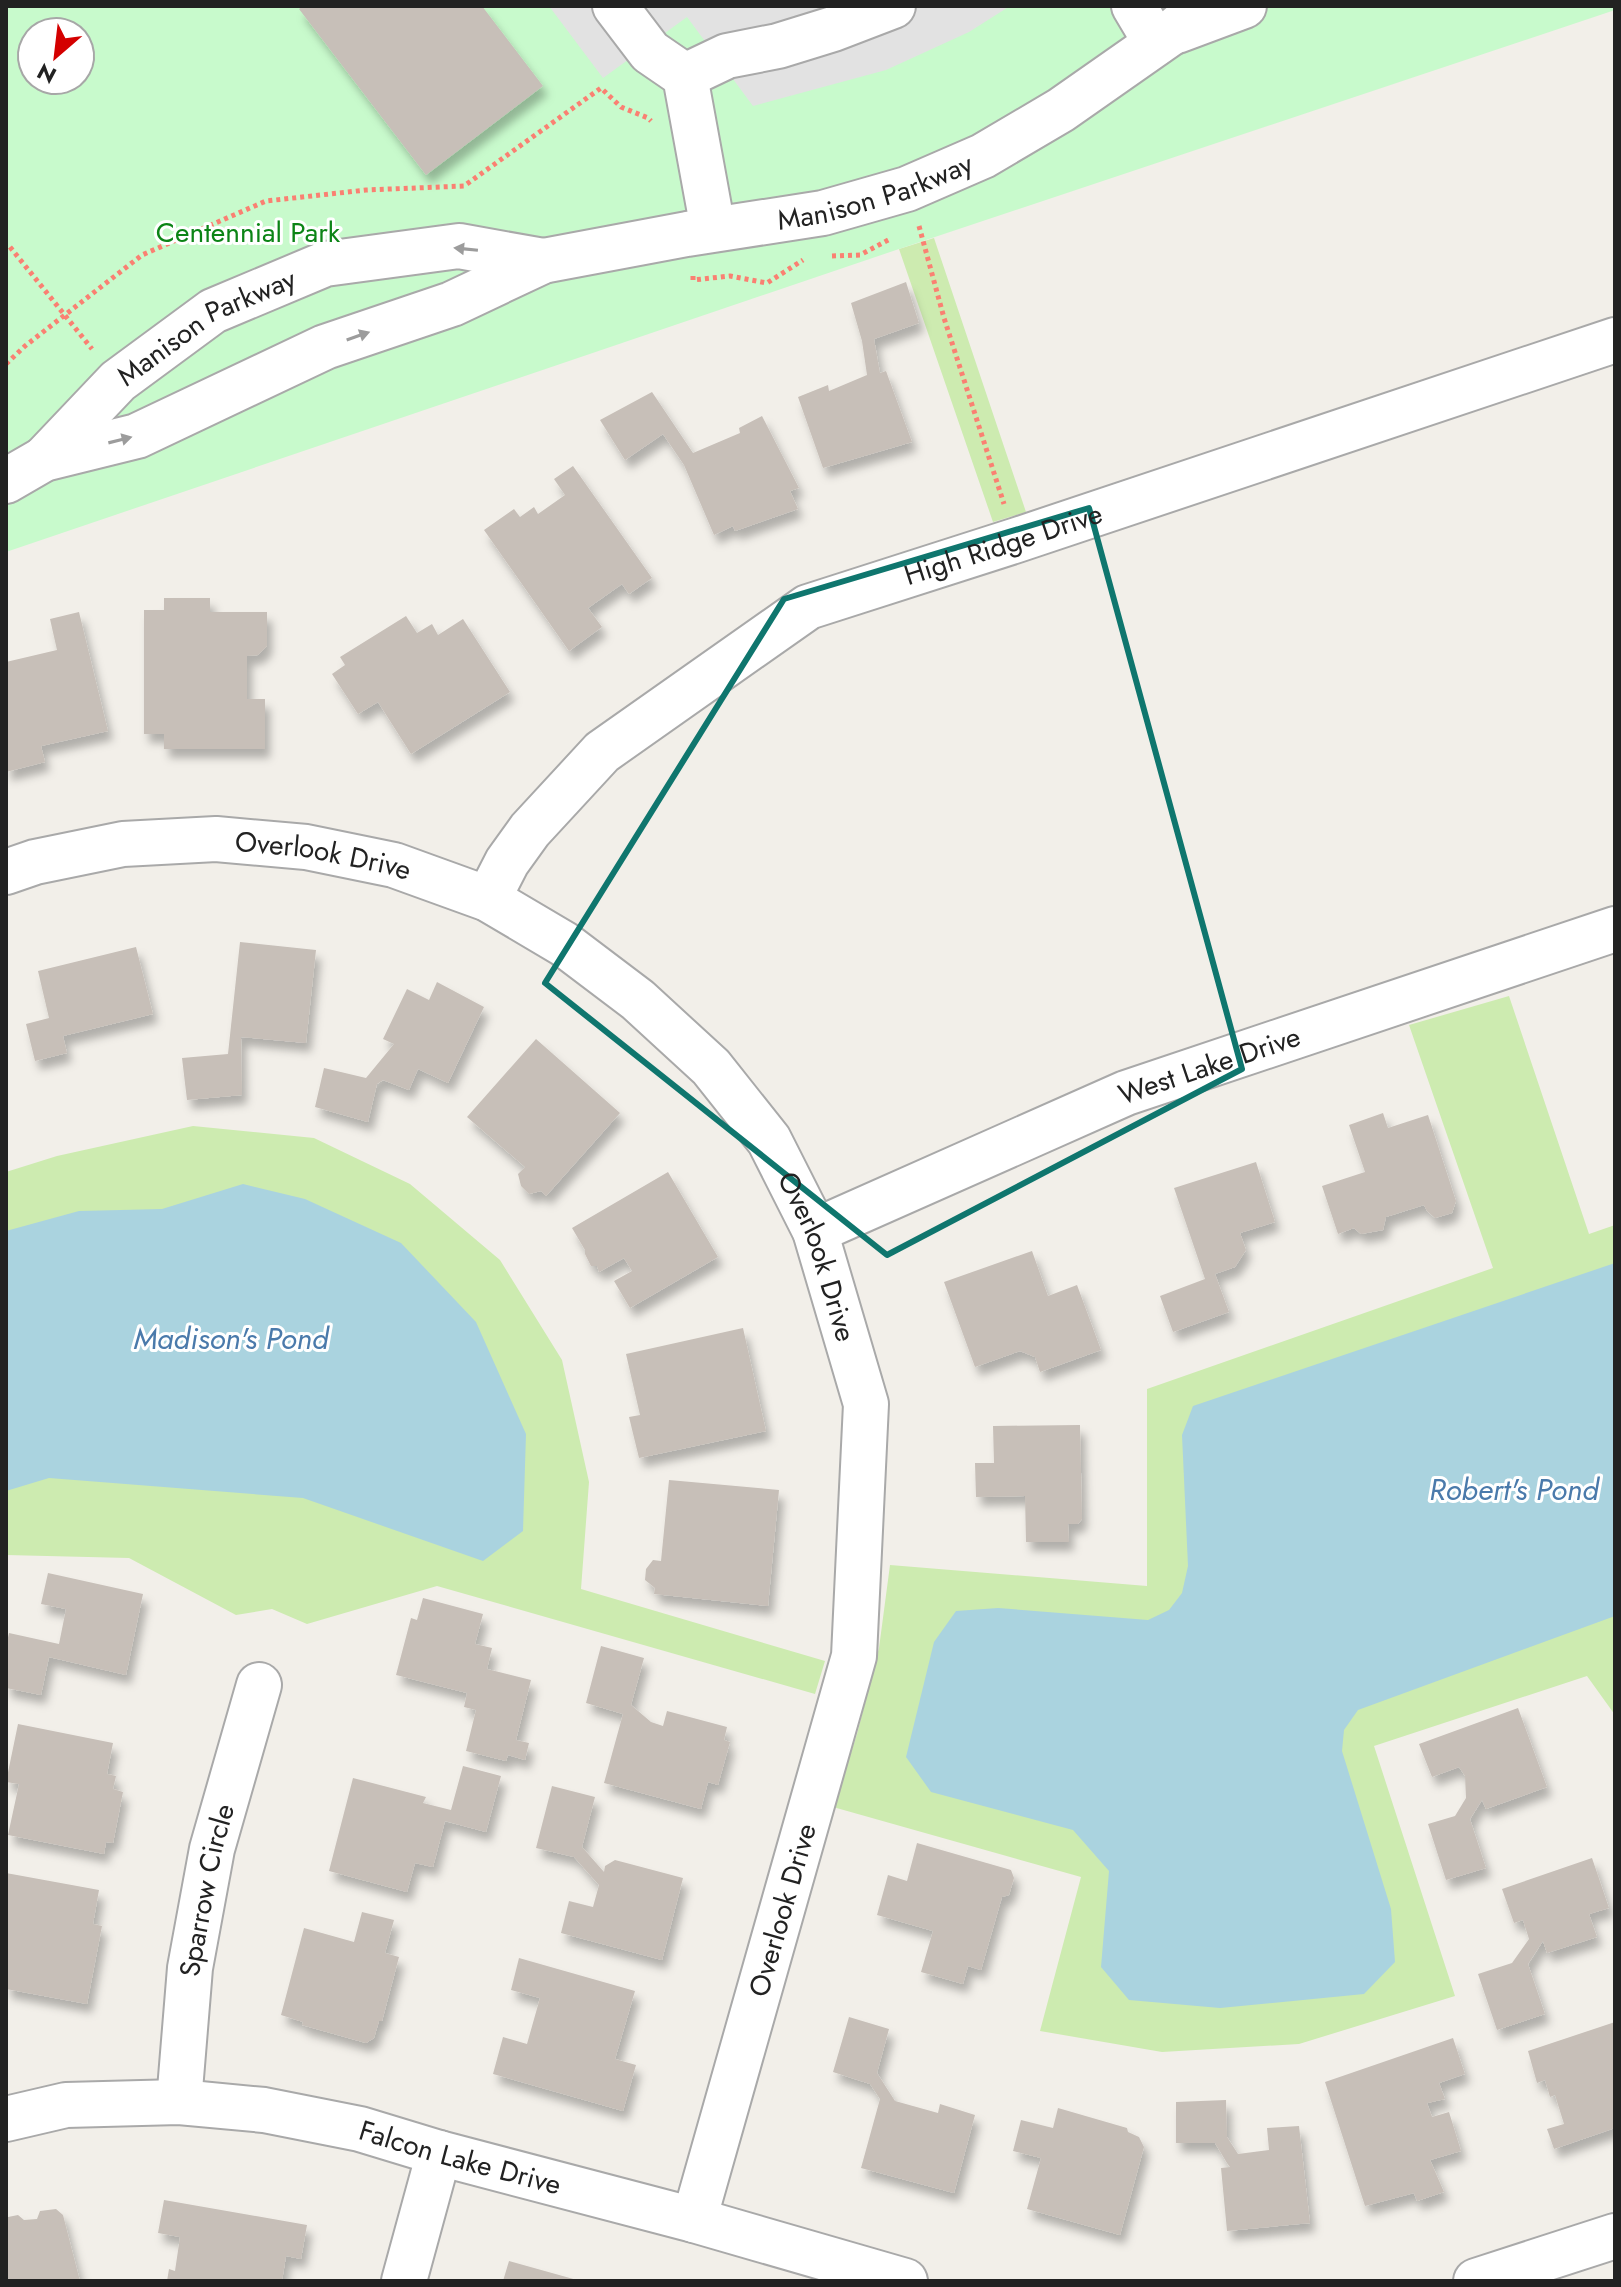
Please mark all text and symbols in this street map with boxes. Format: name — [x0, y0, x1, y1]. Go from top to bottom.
north arrow — [16, 16, 96, 96]
text: N — [31, 55, 62, 92]
street label: Manison Parkway — [774, 143, 980, 241]
park label: Centennial Park — [156, 212, 341, 253]
one-way arrow — [453, 242, 478, 255]
street label: Manison Parkway — [109, 258, 303, 396]
one-way arrow — [346, 329, 370, 341]
one-way arrow — [108, 433, 133, 446]
street label: High Ridge Drive — [899, 493, 1108, 596]
street label: Overlook Drive — [233, 821, 417, 891]
street label: West Lake Drive — [1113, 1016, 1306, 1115]
street label: Overlook Drive — [767, 1164, 866, 1346]
water label: Madison's Pond — [133, 1317, 330, 1360]
water label: Robert's Pond — [1429, 1468, 1600, 1511]
street label: Sparrow Circle — [169, 1799, 245, 1978]
street label: Overlook Drive — [738, 1819, 827, 2002]
street label: Falcon Lake Drive — [354, 2110, 565, 2205]

